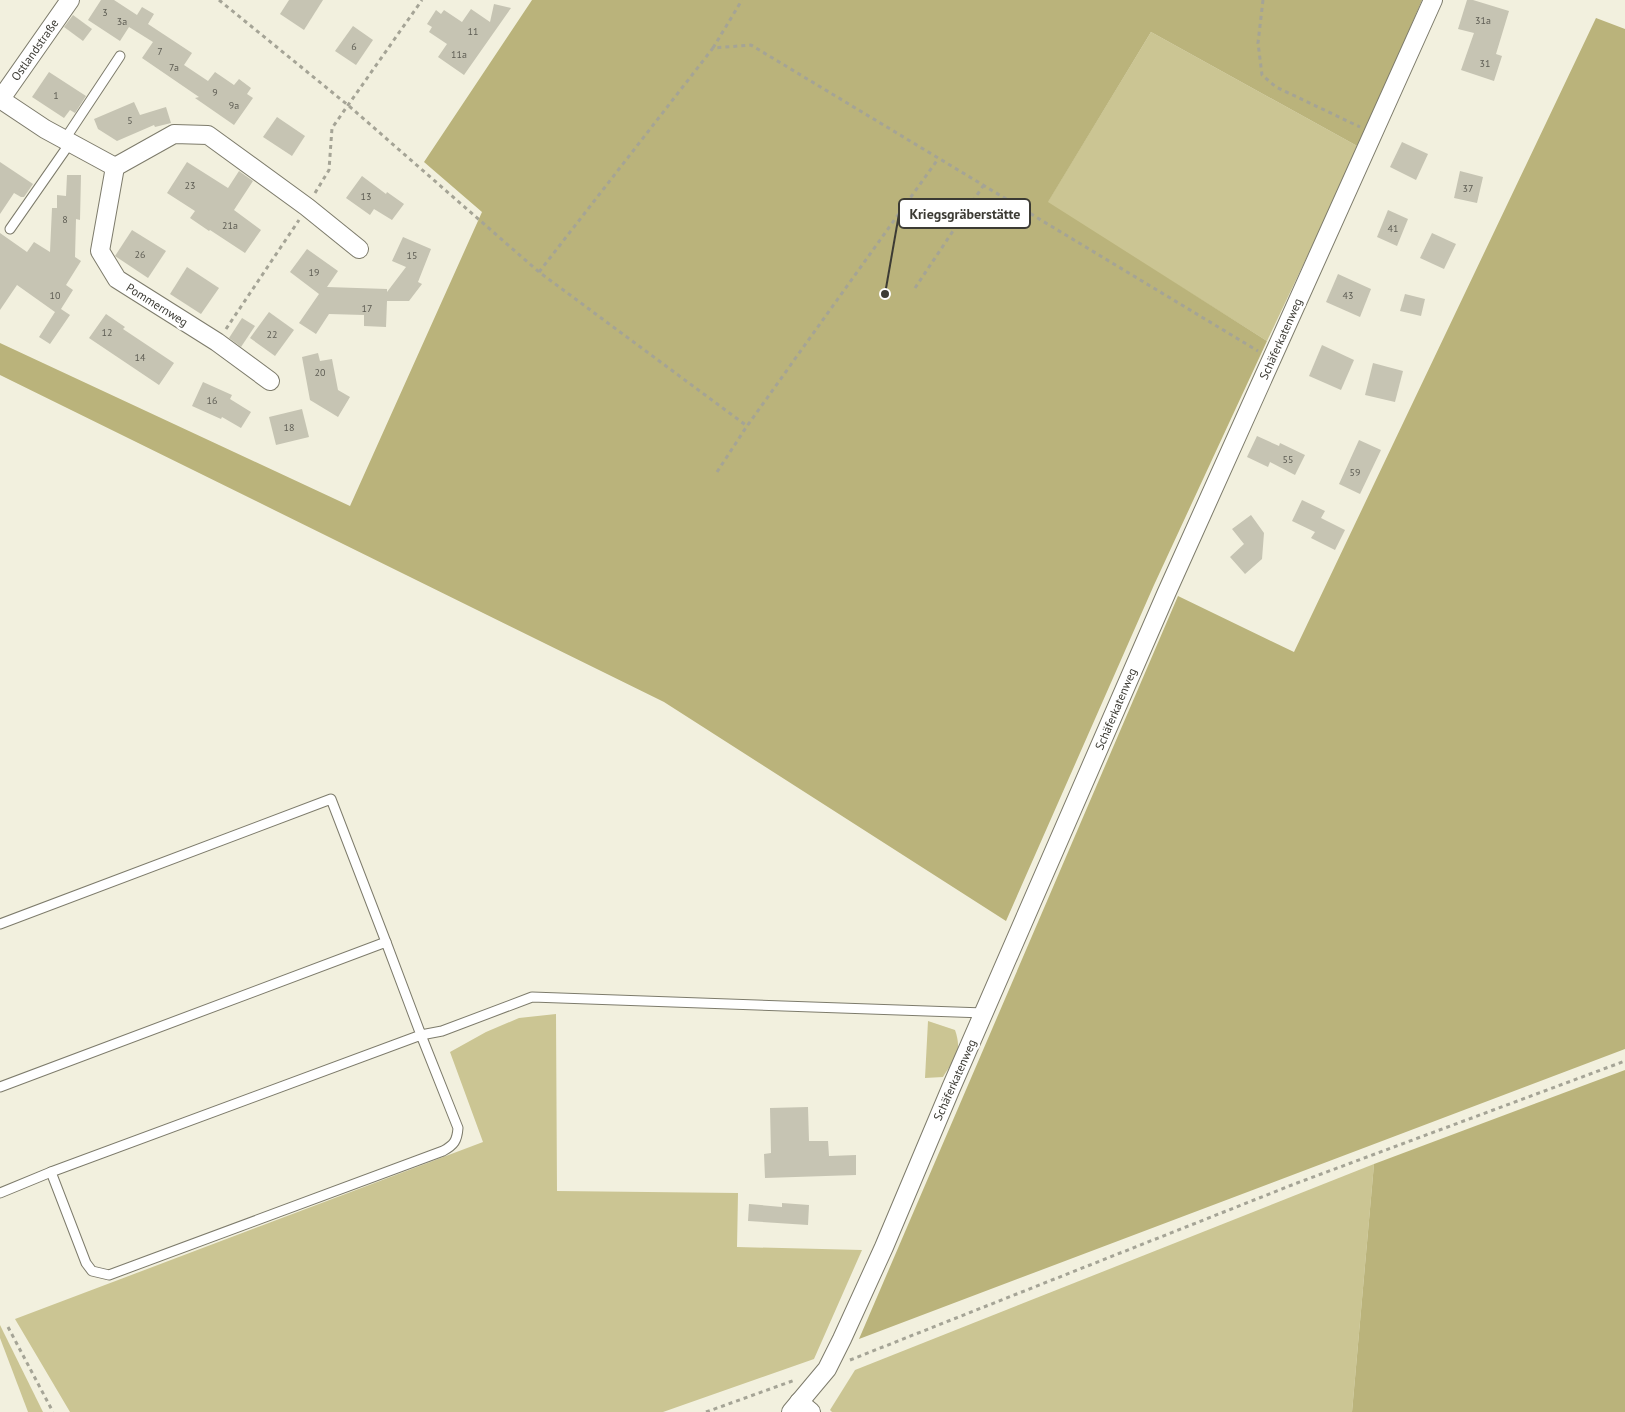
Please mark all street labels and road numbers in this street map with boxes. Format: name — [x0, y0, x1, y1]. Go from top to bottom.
street label: Ostlandstraße — [8, 16, 61, 84]
street label: Pommernweg — [124, 280, 191, 329]
street label: Schäferkatenweg — [1256, 296, 1305, 382]
street label: Schäferkatenweg — [1092, 666, 1140, 752]
street label: Schäferkatenweg — [930, 1037, 979, 1123]

